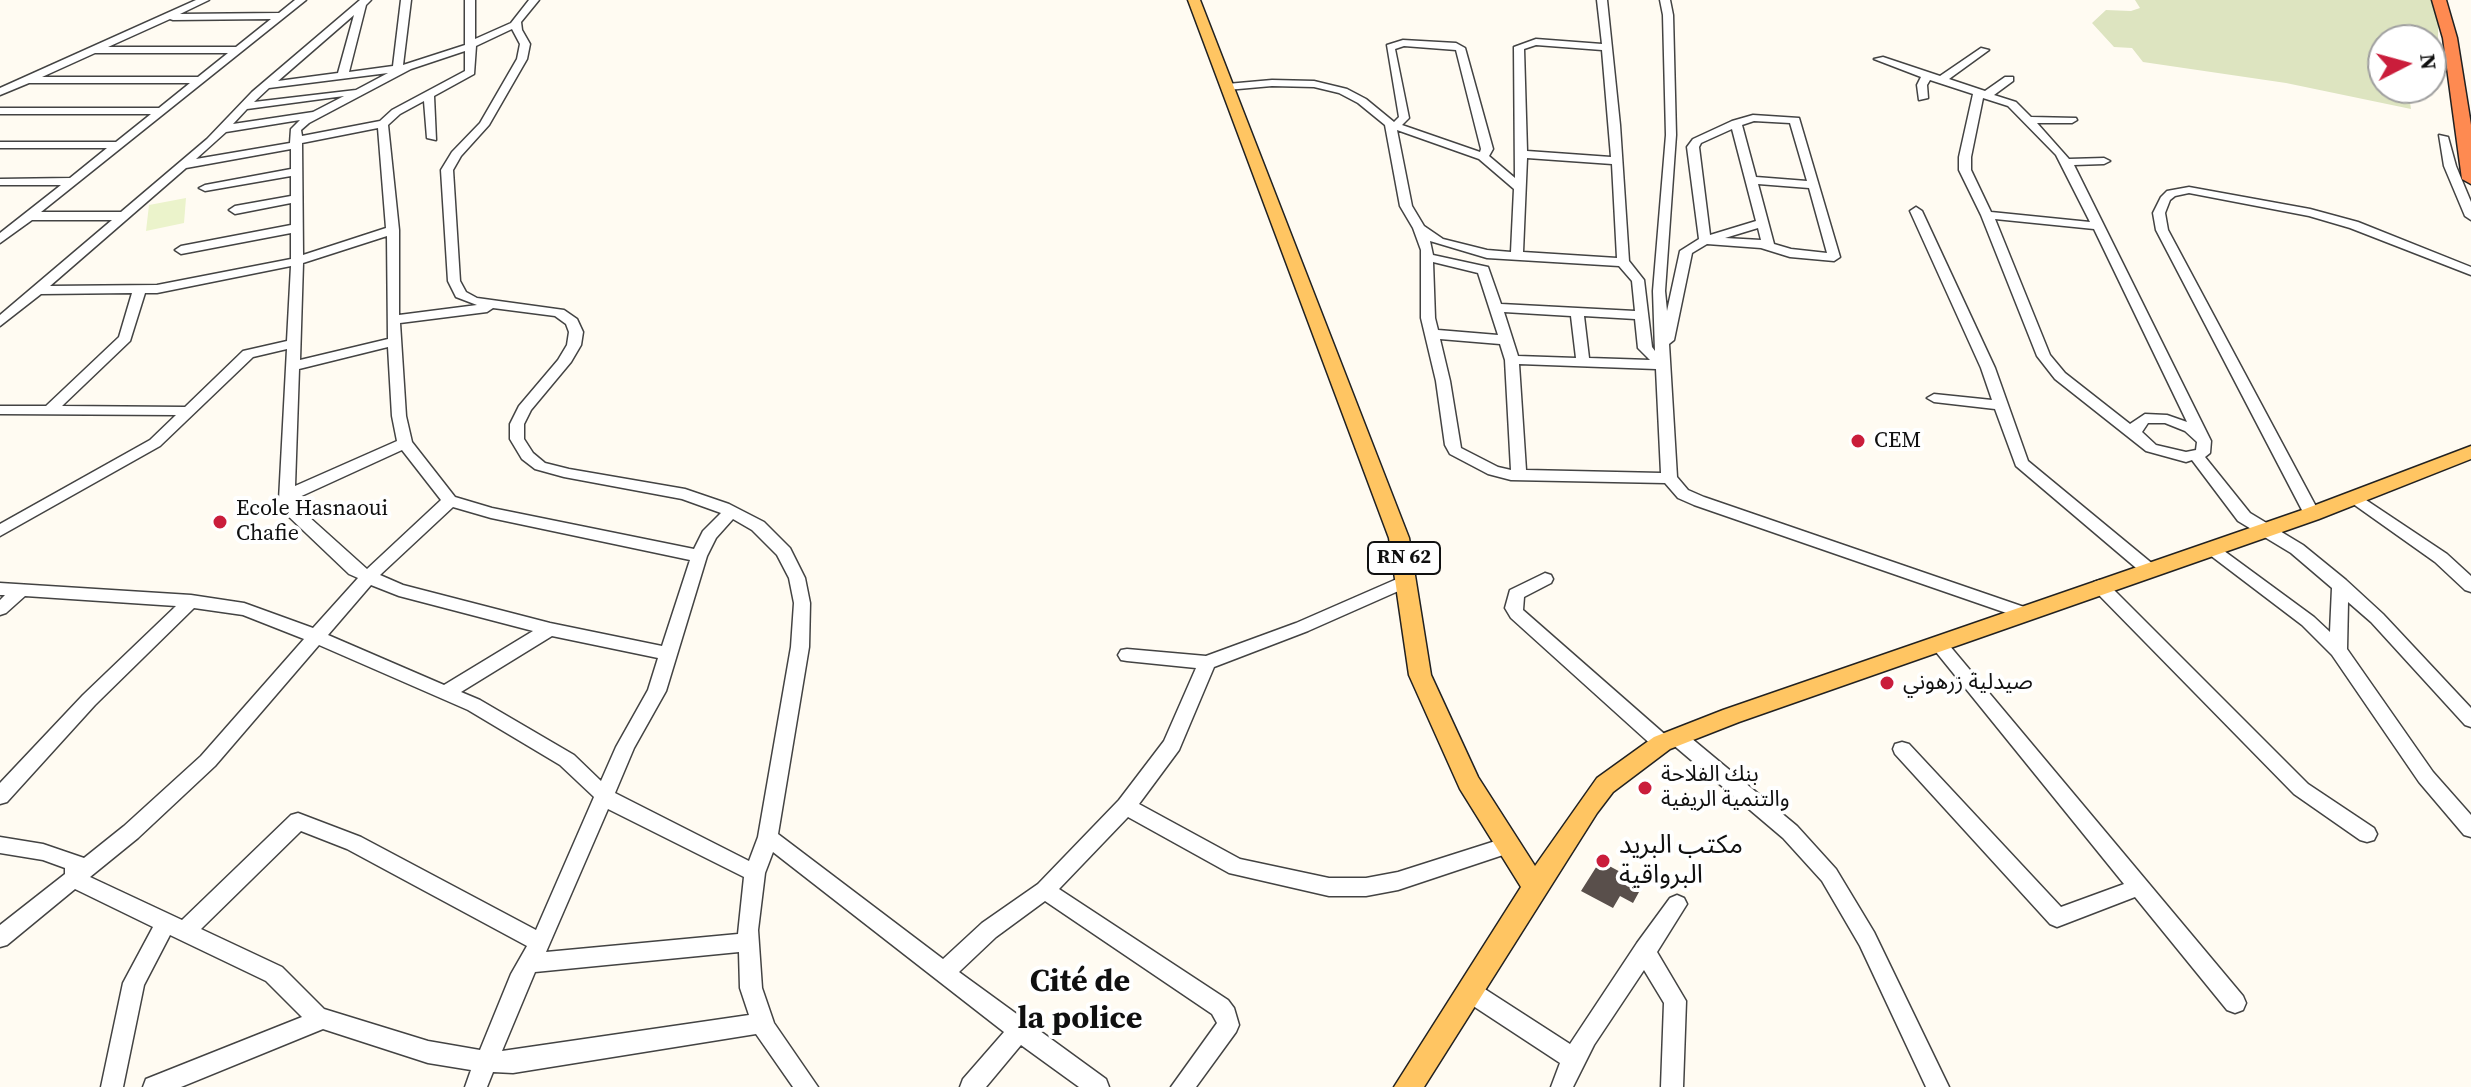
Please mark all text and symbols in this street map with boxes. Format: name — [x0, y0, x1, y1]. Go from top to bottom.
north arrow — [2367, 24, 2447, 104]
text: N — [2413, 52, 2445, 71]
place label: CEM — [1874, 428, 1921, 454]
marker: CEM — [1849, 432, 1867, 450]
place label: Ecole Hasnaoui Chafie — [236, 496, 388, 548]
marker: Ecole Hasnaoui Chafie — [211, 513, 229, 531]
road number: RN 62 — [1368, 542, 1440, 574]
place label: صيدلية زرهوني — [1903, 670, 2033, 696]
marker: صيدلية زرهوني — [1878, 674, 1896, 692]
place label: بنك الفلاحة والتنمية الريفية — [1661, 762, 1790, 814]
marker: بنك الفلاحة والتنمية الريفية — [1636, 779, 1654, 797]
place label: مكتب البريد البرواقية — [1619, 830, 1743, 892]
marker: مكتب البريد البرواقية — [1594, 852, 1612, 870]
district label: Cité de la police — [1018, 964, 1142, 1039]

